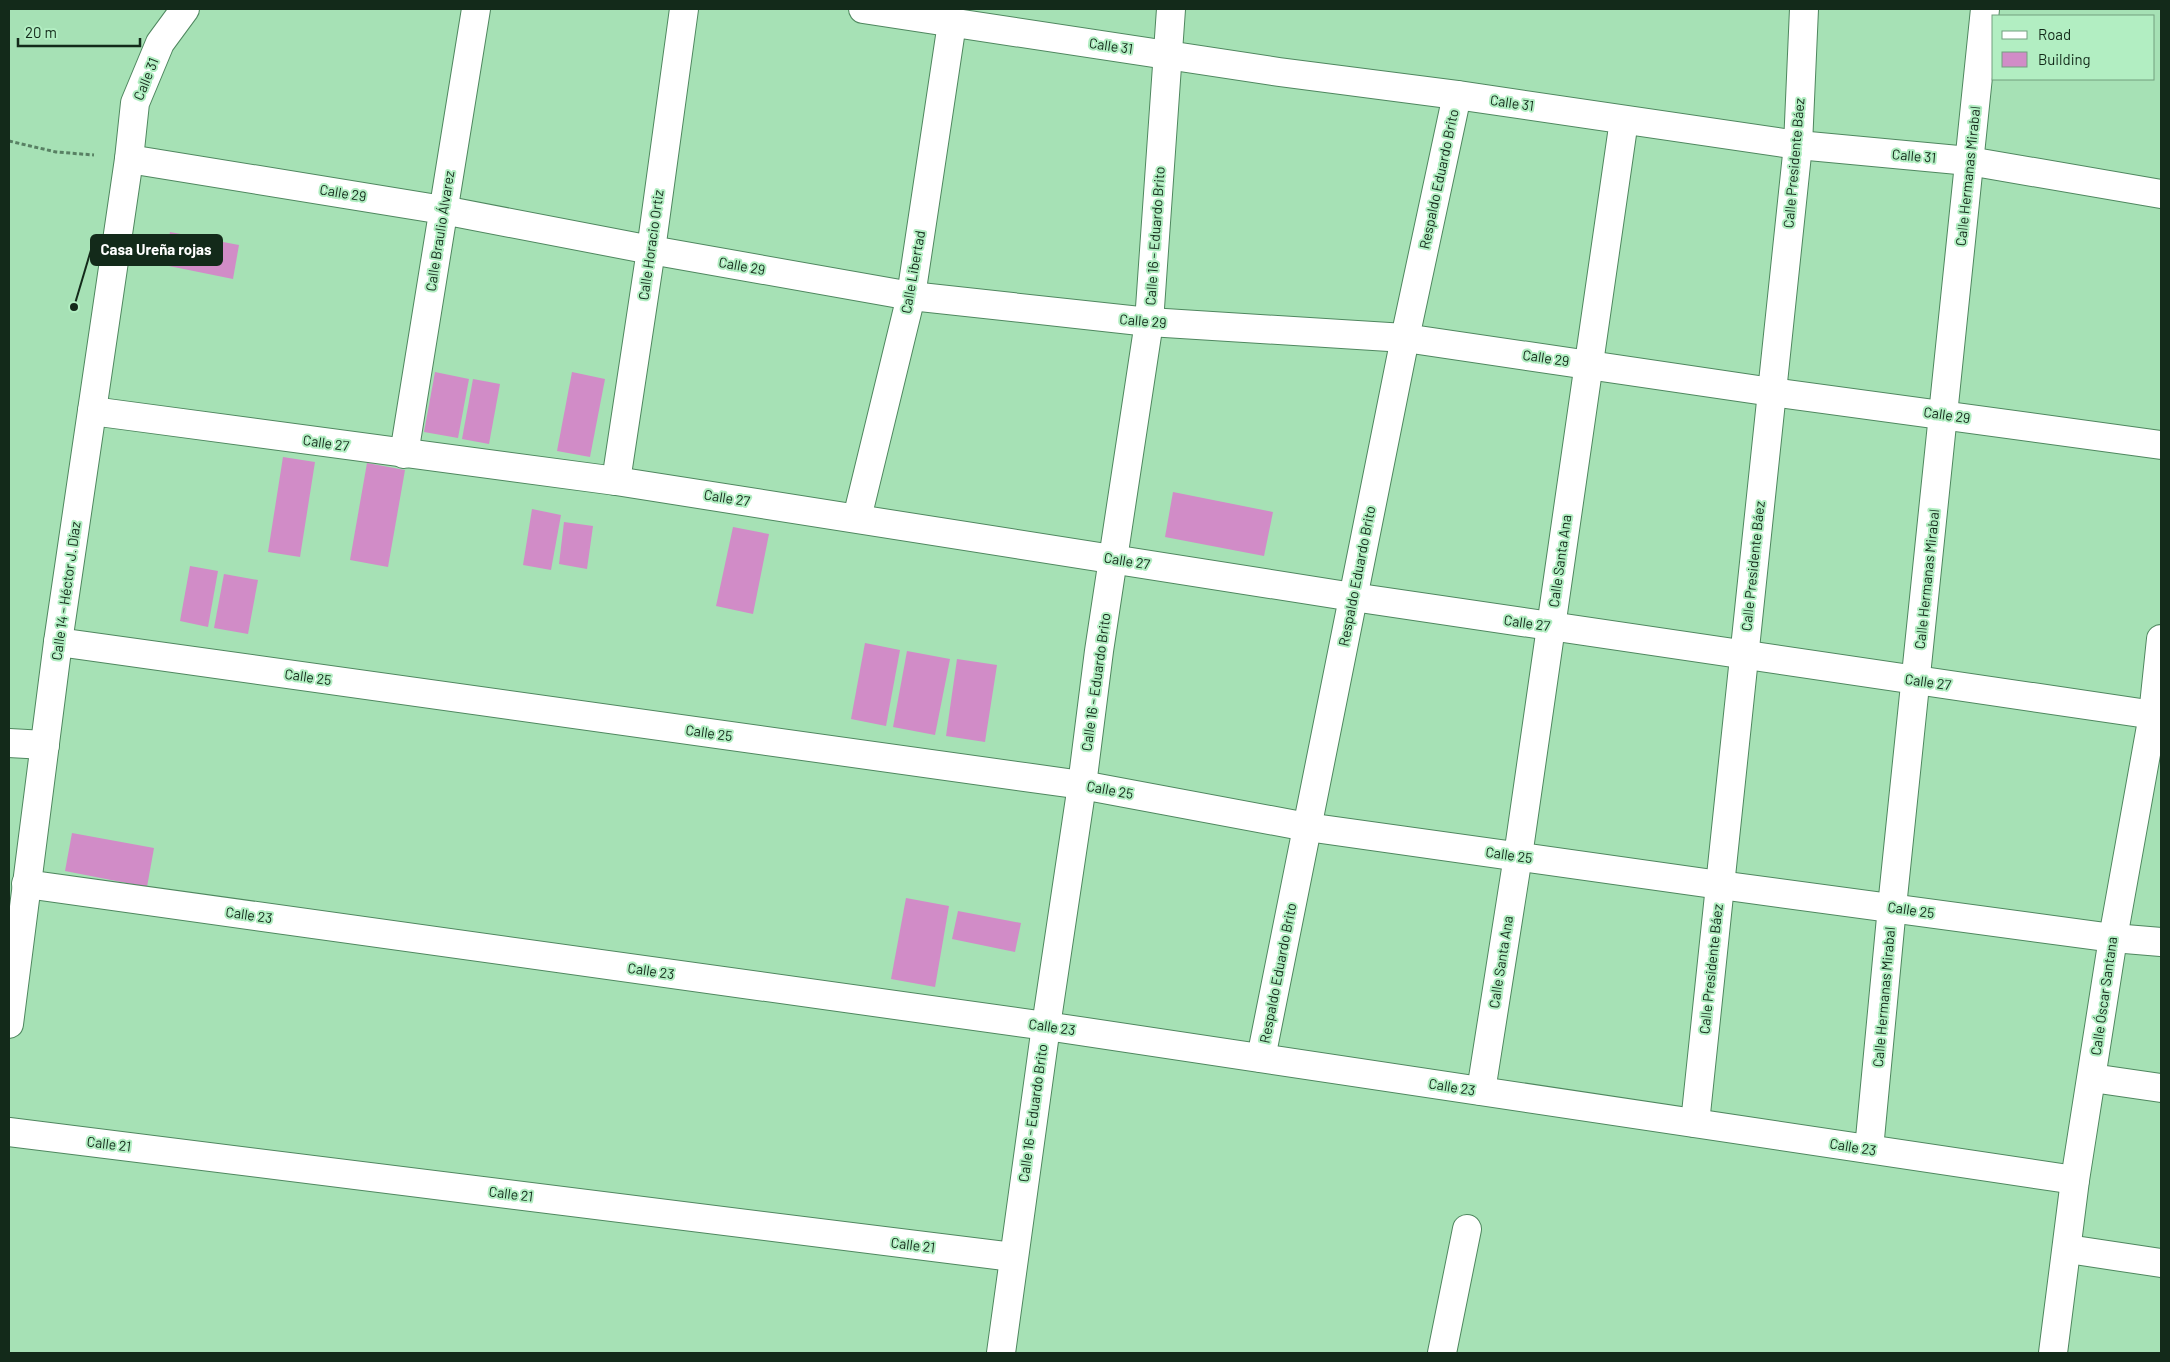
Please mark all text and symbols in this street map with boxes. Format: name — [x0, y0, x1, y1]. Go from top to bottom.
scale bar — [18, 15, 140, 47]
legend — [1992, 15, 2155, 80]
text: 20 m — [25, 23, 57, 41]
text: Road — [2038, 25, 2071, 43]
street label: Calle 31 — [1088, 34, 1134, 57]
text: Building — [2038, 50, 2091, 68]
street label: Calle 31 — [129, 55, 162, 103]
street label: Calle 31 — [1489, 91, 1535, 114]
street label: Calle Presidente Báez — [1779, 97, 1808, 229]
street label: Calle Hermanas Mirabal — [1952, 105, 1983, 247]
street label: Respaldo Eduardo Brito — [1415, 107, 1462, 250]
street label: Calle 31 — [1891, 145, 1937, 166]
street label: Calle 16 - Eduardo Brito — [1141, 166, 1168, 306]
street label: Calle Braulio Álvarez — [422, 169, 457, 293]
street label: Calle 29 — [319, 180, 368, 205]
street label: Calle Horacio Ortiz — [634, 189, 667, 301]
street label: Calle Libertad — [897, 229, 928, 315]
callout: Casa Ureña rojas — [91, 235, 222, 265]
text: Casa Ureña rojas — [101, 240, 212, 258]
street label: Calle 29 — [717, 253, 767, 278]
street label: Calle 29 — [1119, 310, 1167, 331]
street label: Calle 29 — [1522, 346, 1571, 369]
street label: Calle 29 — [1923, 403, 1972, 426]
street label: Calle 27 — [302, 431, 351, 454]
street label: Calle 27 — [703, 485, 752, 510]
street label: Calle Presidente Báez — [1737, 500, 1768, 632]
street label: Respaldo Eduardo Brito — [1335, 504, 1378, 648]
street label: Calle Hermanas Mirabal — [1911, 508, 1942, 650]
street label: Calle Santa Ana — [1545, 514, 1574, 608]
street label: Calle 14 - Héctor J. Díaz — [47, 520, 84, 661]
street label: Calle 27 — [1103, 548, 1152, 573]
street label: Calle 27 — [1503, 611, 1552, 634]
street label: Calle 16 - Eduardo Brito — [1077, 612, 1114, 752]
street label: Calle 25 — [284, 665, 333, 688]
street label: Calle 27 — [1904, 670, 1953, 693]
street label: Calle 25 — [685, 721, 734, 744]
street label: Calle 25 — [1085, 777, 1135, 802]
street label: Calle 25 — [1485, 843, 1534, 866]
street label: Calle 25 — [1887, 898, 1936, 921]
street label: Respaldo Eduardo Brito — [1256, 901, 1299, 1045]
street label: Calle 23 — [225, 903, 273, 926]
street label: Calle Presidente Báez — [1695, 903, 1726, 1035]
street label: Calle Santa Ana — [1485, 914, 1516, 1009]
street label: Calle Hermanas Mirabal — [1869, 926, 1898, 1068]
street label: Calle Óscar Santana — [2087, 935, 2120, 1056]
street label: Calle 23 — [627, 959, 675, 982]
street label: Calle 23 — [1028, 1015, 1076, 1038]
street label: Calle 16 - Eduardo Brito — [1014, 1043, 1051, 1183]
street label: Calle 23 — [1428, 1074, 1477, 1099]
street label: Calle 21 — [86, 1132, 132, 1155]
street label: Calle 23 — [1829, 1134, 1878, 1159]
street label: Calle 21 — [488, 1182, 534, 1205]
street label: Calle 21 — [890, 1233, 936, 1256]

